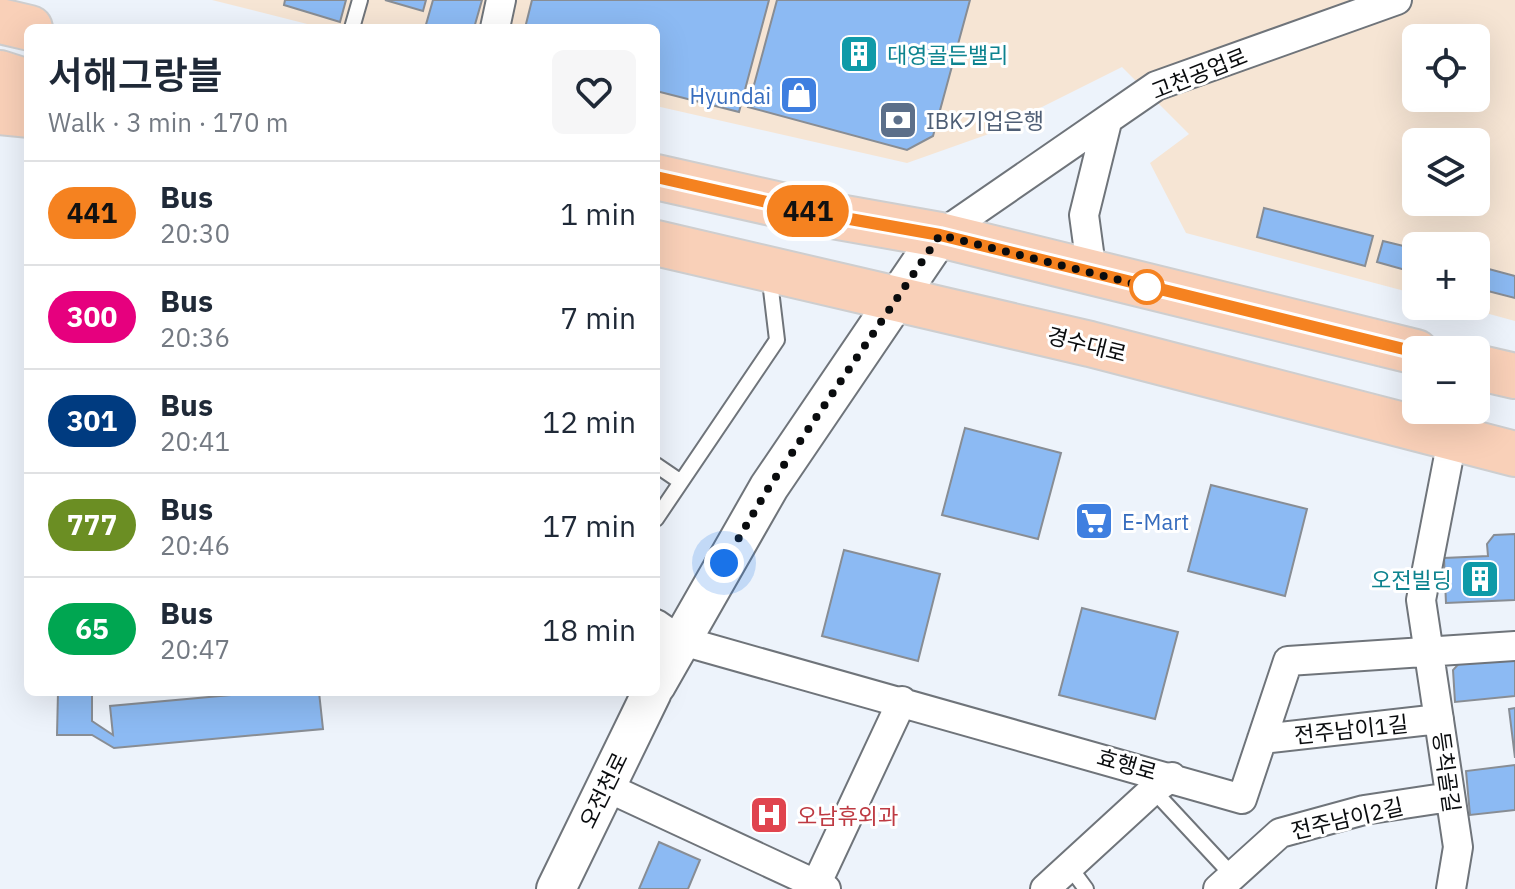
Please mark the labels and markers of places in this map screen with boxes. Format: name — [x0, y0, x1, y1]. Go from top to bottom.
building icon: 대영골든밸리 — [838, 33, 880, 75]
place label: 대영골든밸리 — [887, 40, 1008, 69]
shop icon: Hyundai — [778, 74, 820, 116]
place label: Hyundai — [689, 81, 771, 110]
bank icon: IBK기업은행 — [877, 99, 919, 141]
place label: IBK기업은행 — [926, 106, 1044, 135]
unlabelled marker — [1130, 270, 1164, 304]
supermarket icon: E-Mart — [1073, 500, 1115, 542]
place label: E-Mart — [1122, 507, 1189, 536]
building icon: 오전빌딩 — [1459, 558, 1501, 600]
place label: 오전빌딩 — [1371, 565, 1452, 594]
hospital icon: 오남휴외과 — [748, 794, 790, 836]
place label: 오남휴외과 — [797, 801, 898, 830]

